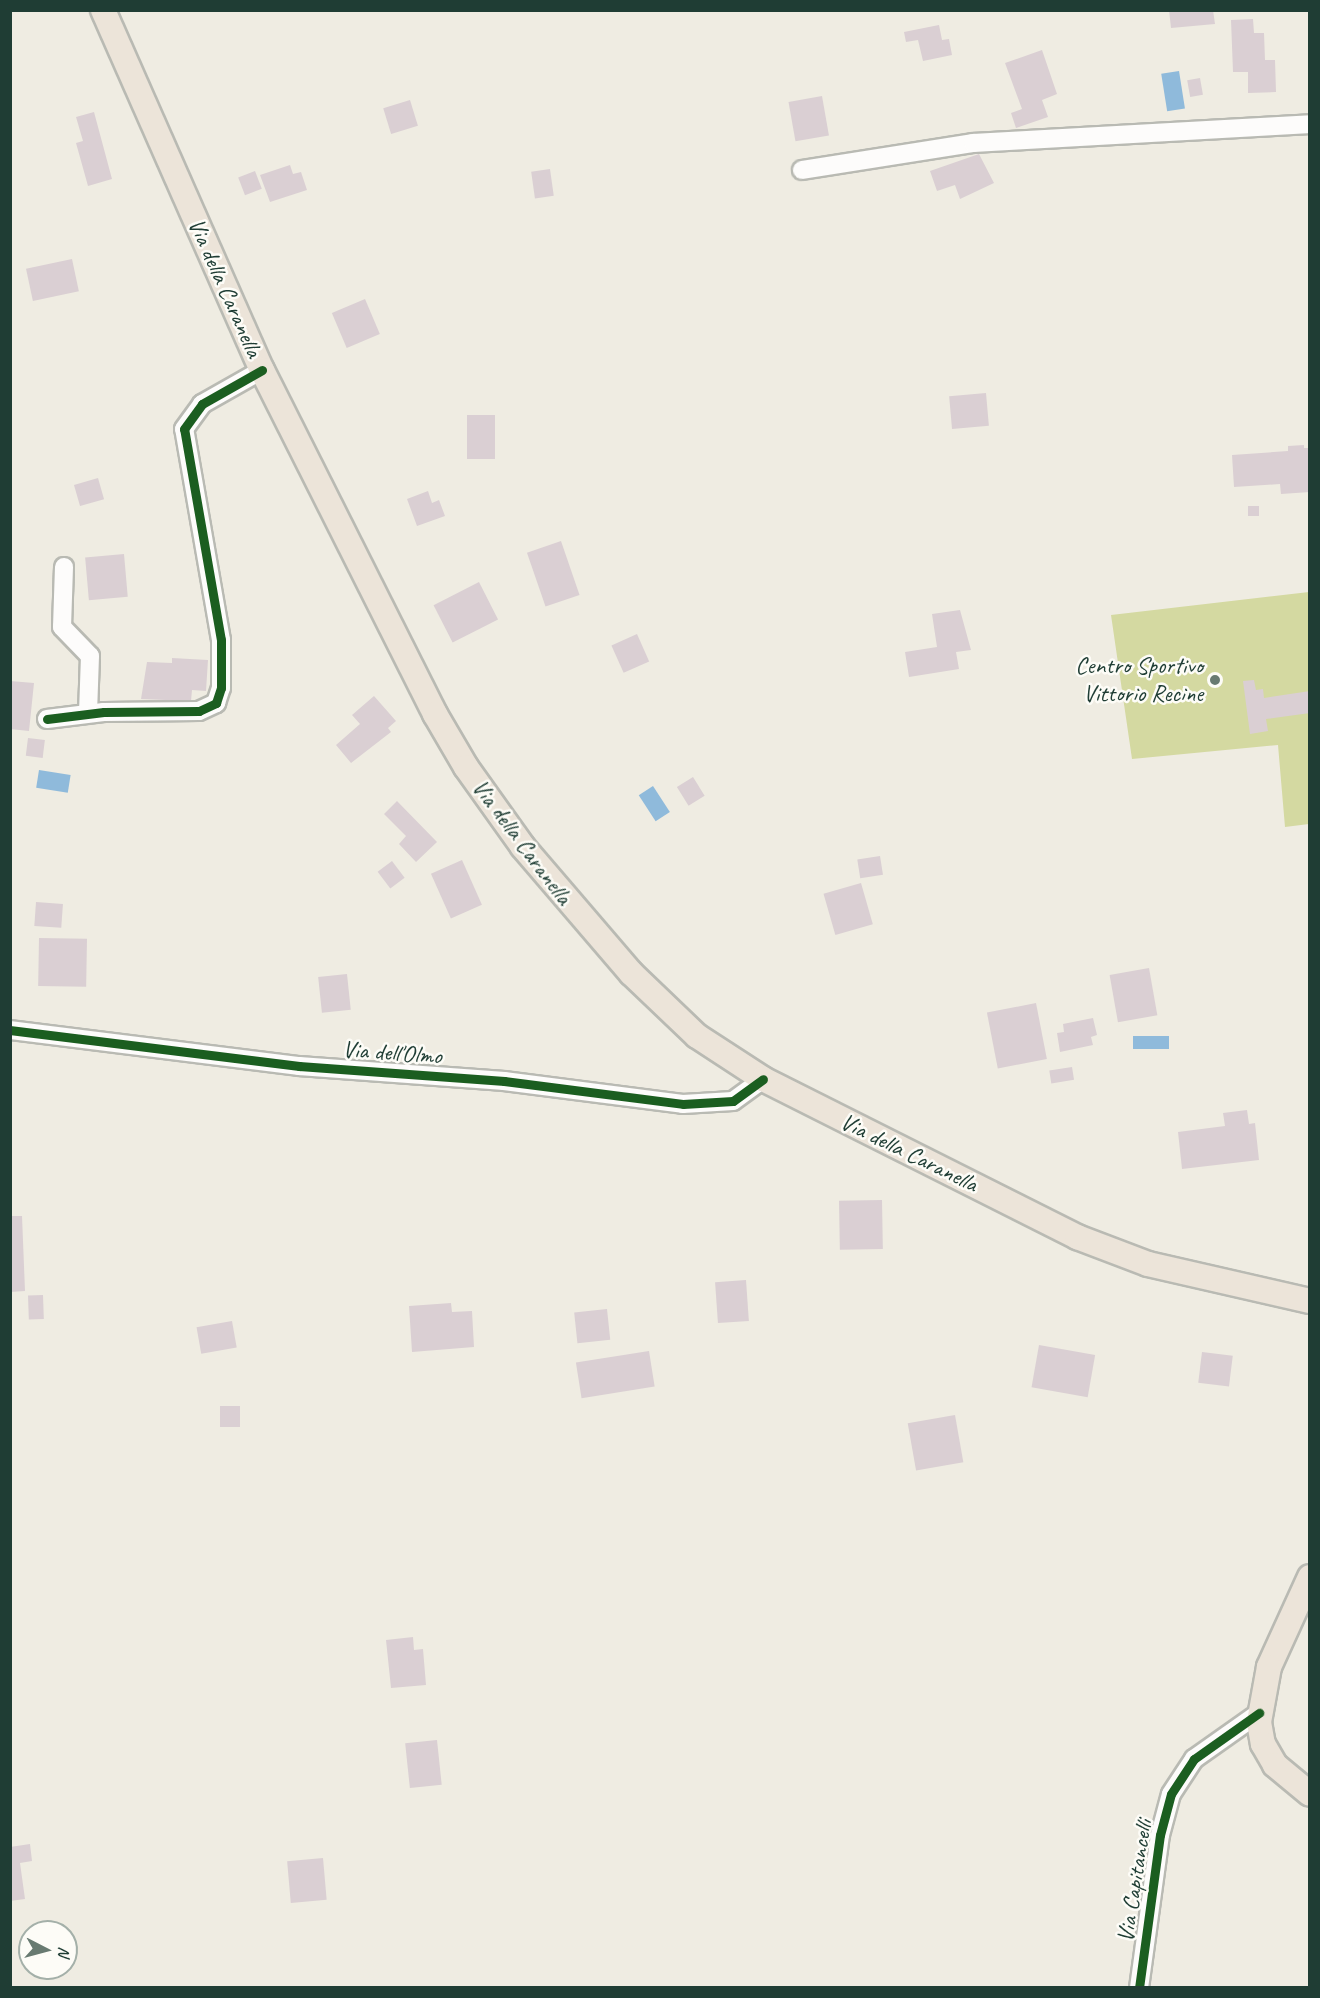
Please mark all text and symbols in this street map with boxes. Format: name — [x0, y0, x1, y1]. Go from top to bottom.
street label: Via della Caranella — [181, 214, 269, 362]
place label: Centro Sportivo Vittorio Recine — [1076, 652, 1203, 708]
marker: Centro Sportivo Vittorio Recine — [1208, 673, 1222, 687]
street label: Via della Caranella — [465, 774, 579, 910]
street label: Via dell'Olmo — [341, 1035, 443, 1071]
street label: Via della Caranella — [835, 1107, 983, 1199]
street label: Via Capitancelli — [1111, 1817, 1159, 1945]
north arrow — [18, 1920, 78, 1980]
text: N — [53, 1946, 74, 1958]

